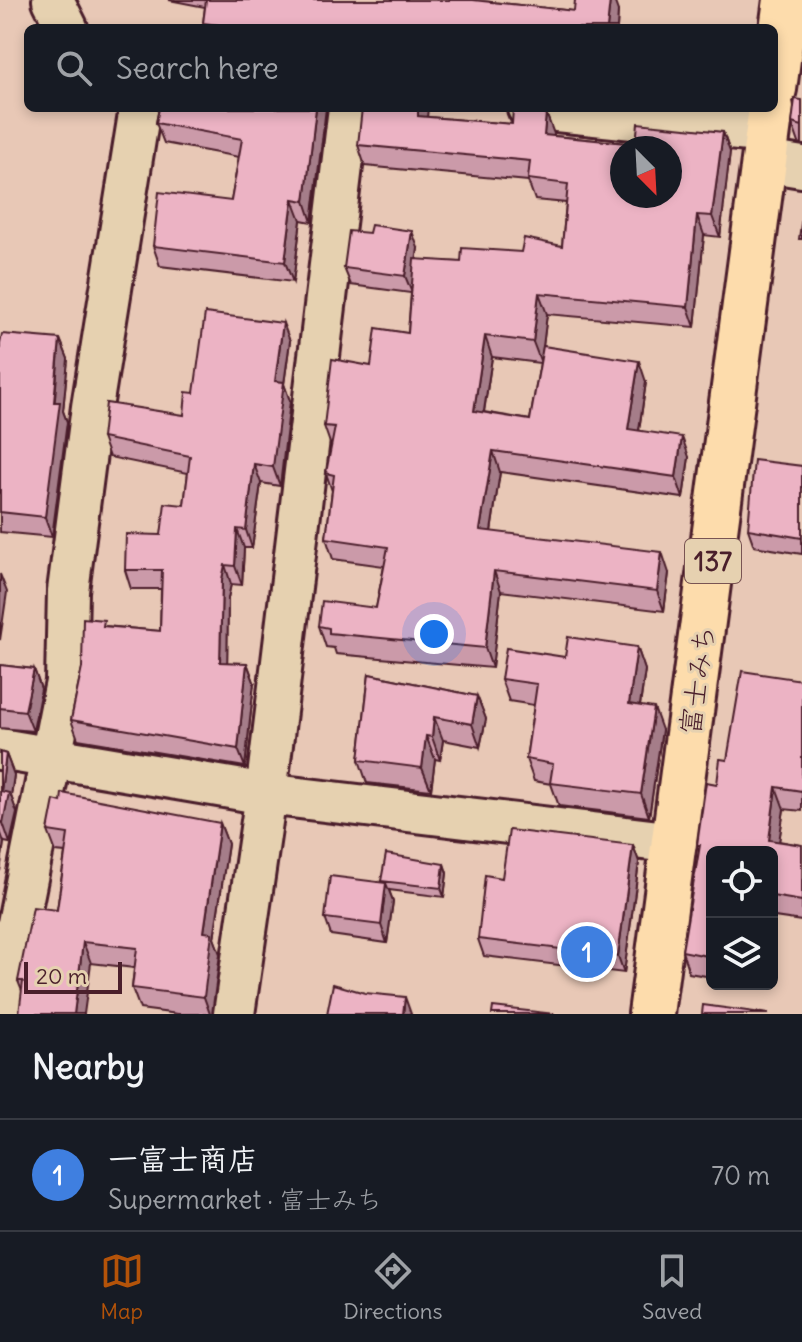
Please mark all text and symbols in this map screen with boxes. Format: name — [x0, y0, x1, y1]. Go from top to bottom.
search box — [24, 24, 778, 112]
icon: search — [52, 46, 96, 90]
text: Search here — [116, 49, 279, 87]
north arrow — [610, 136, 682, 208]
road number: 137 — [685, 539, 741, 583]
your location — [414, 614, 454, 654]
street label: 富士みち — [671, 623, 723, 737]
map controls — [706, 846, 778, 990]
button: locate — [706, 846, 778, 918]
button: layers — [706, 918, 778, 990]
pin: 1 — [561, 922, 613, 982]
scale bar — [24, 958, 122, 994]
text: 20 m — [36, 962, 87, 990]
text: Nearby — [32, 1045, 145, 1088]
text: 一富士商店 — [108, 1140, 258, 1178]
text: 1 — [53, 1159, 63, 1192]
text: 70 m — [711, 1159, 770, 1192]
text: Supermarket · 富士みち — [108, 1183, 382, 1216]
tab: Map — [100, 1249, 144, 1325]
tab: Directions — [343, 1249, 443, 1325]
tab: Saved — [642, 1249, 702, 1325]

